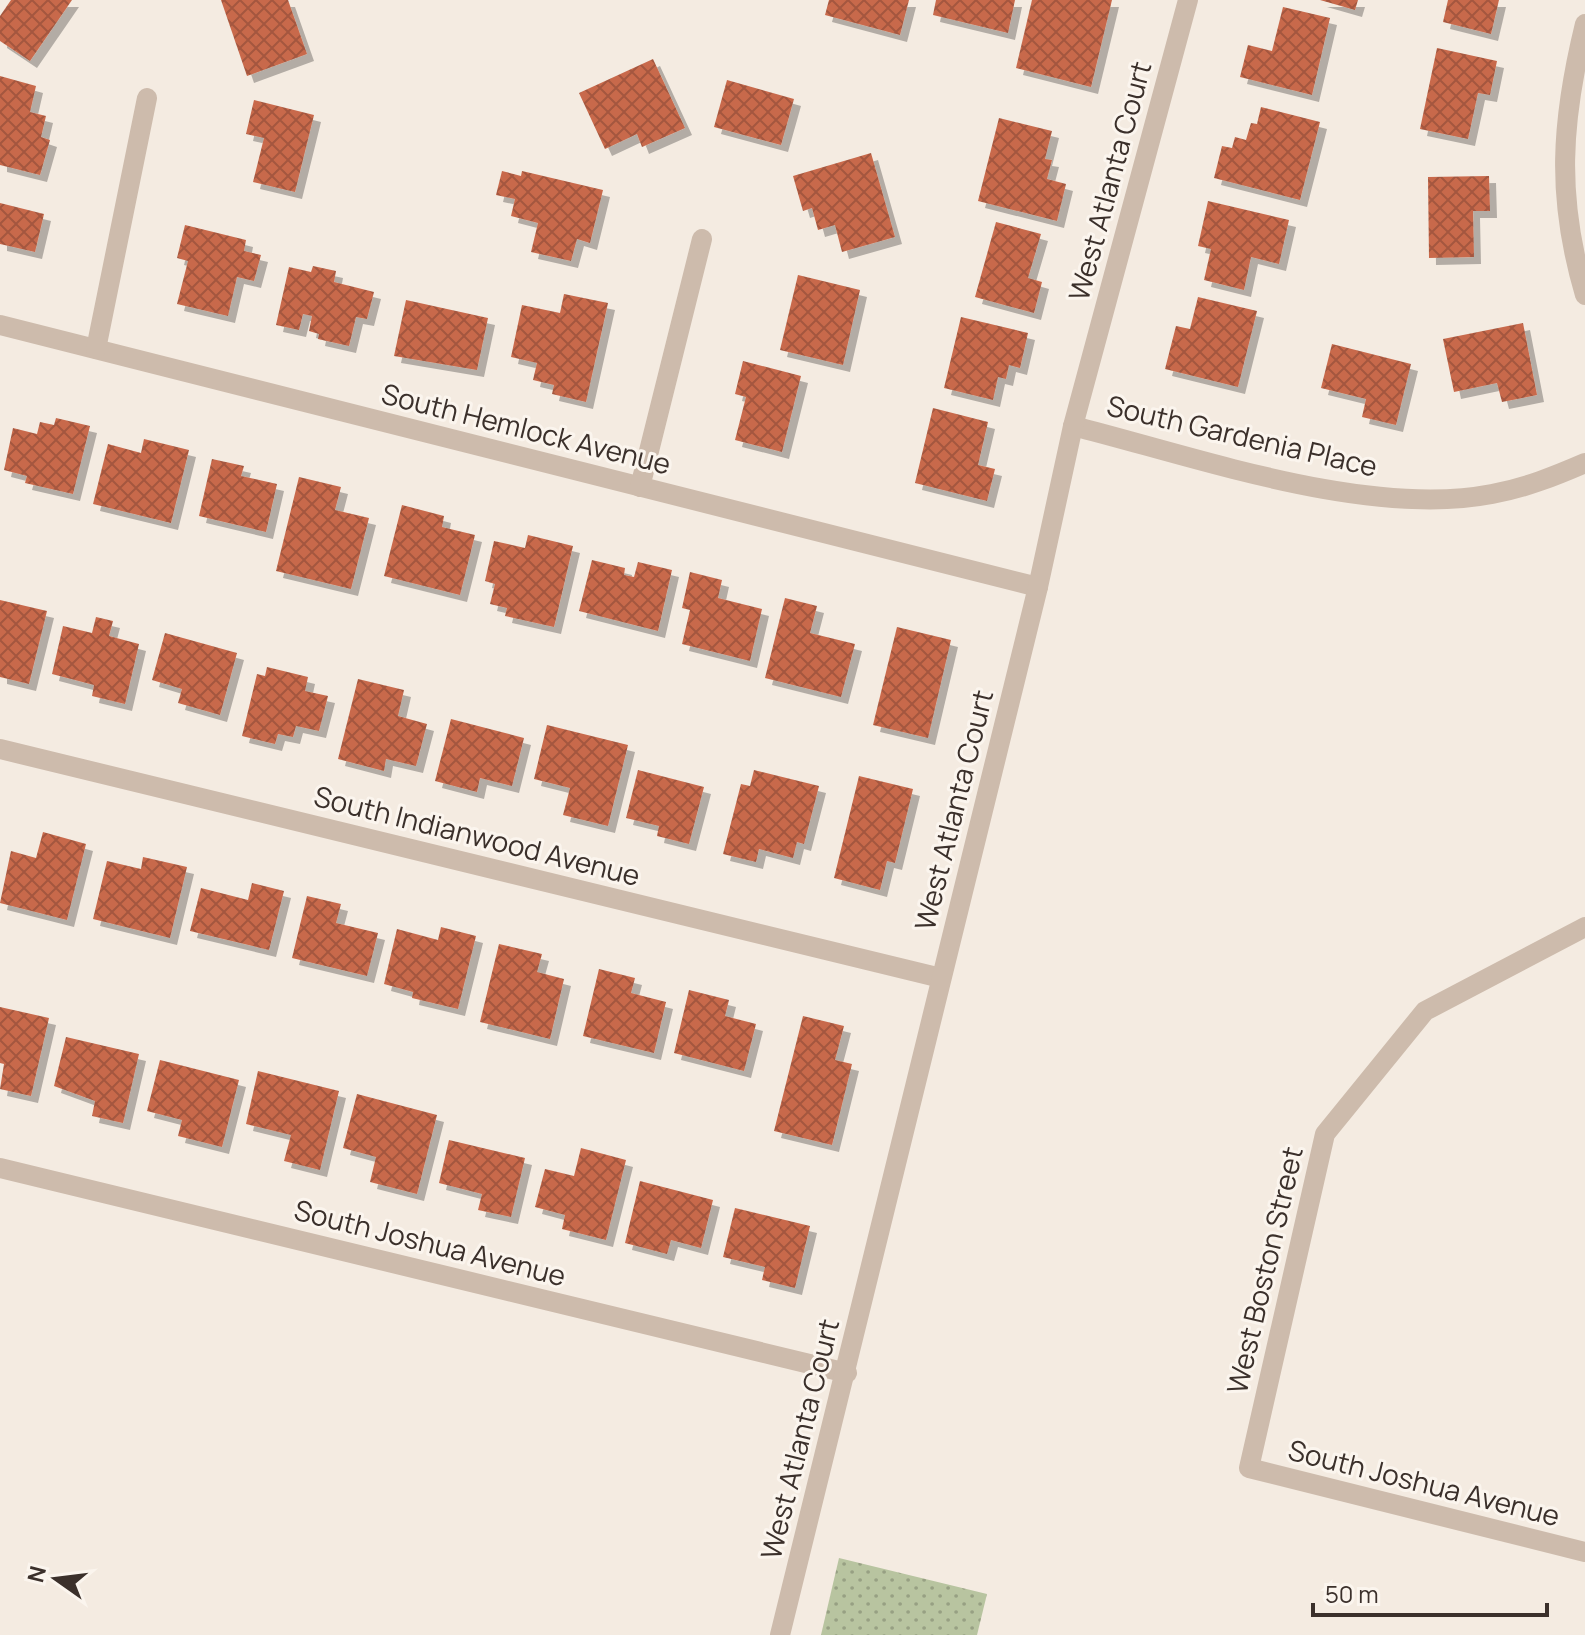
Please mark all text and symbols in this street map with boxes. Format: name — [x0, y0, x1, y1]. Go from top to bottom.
street label: West Atlanta Court — [1059, 57, 1159, 305]
street label: South Hemlock Avenue — [378, 374, 675, 482]
street label: South Gardenia Place — [1103, 385, 1381, 485]
street label: West Atlanta Court — [905, 686, 1001, 934]
street label: South Indianwood Avenue — [310, 776, 644, 894]
street label: West Boston Street — [1217, 1143, 1311, 1397]
street label: South Joshua Avenue — [291, 1190, 570, 1294]
street label: West Atlanta Court — [751, 1315, 847, 1563]
street label: South Joshua Avenue — [1285, 1430, 1564, 1534]
north arrow — [16, 1539, 96, 1619]
text: N — [20, 1563, 53, 1585]
scale bar — [1313, 1567, 1547, 1617]
text: 50 m — [1325, 1577, 1379, 1610]

